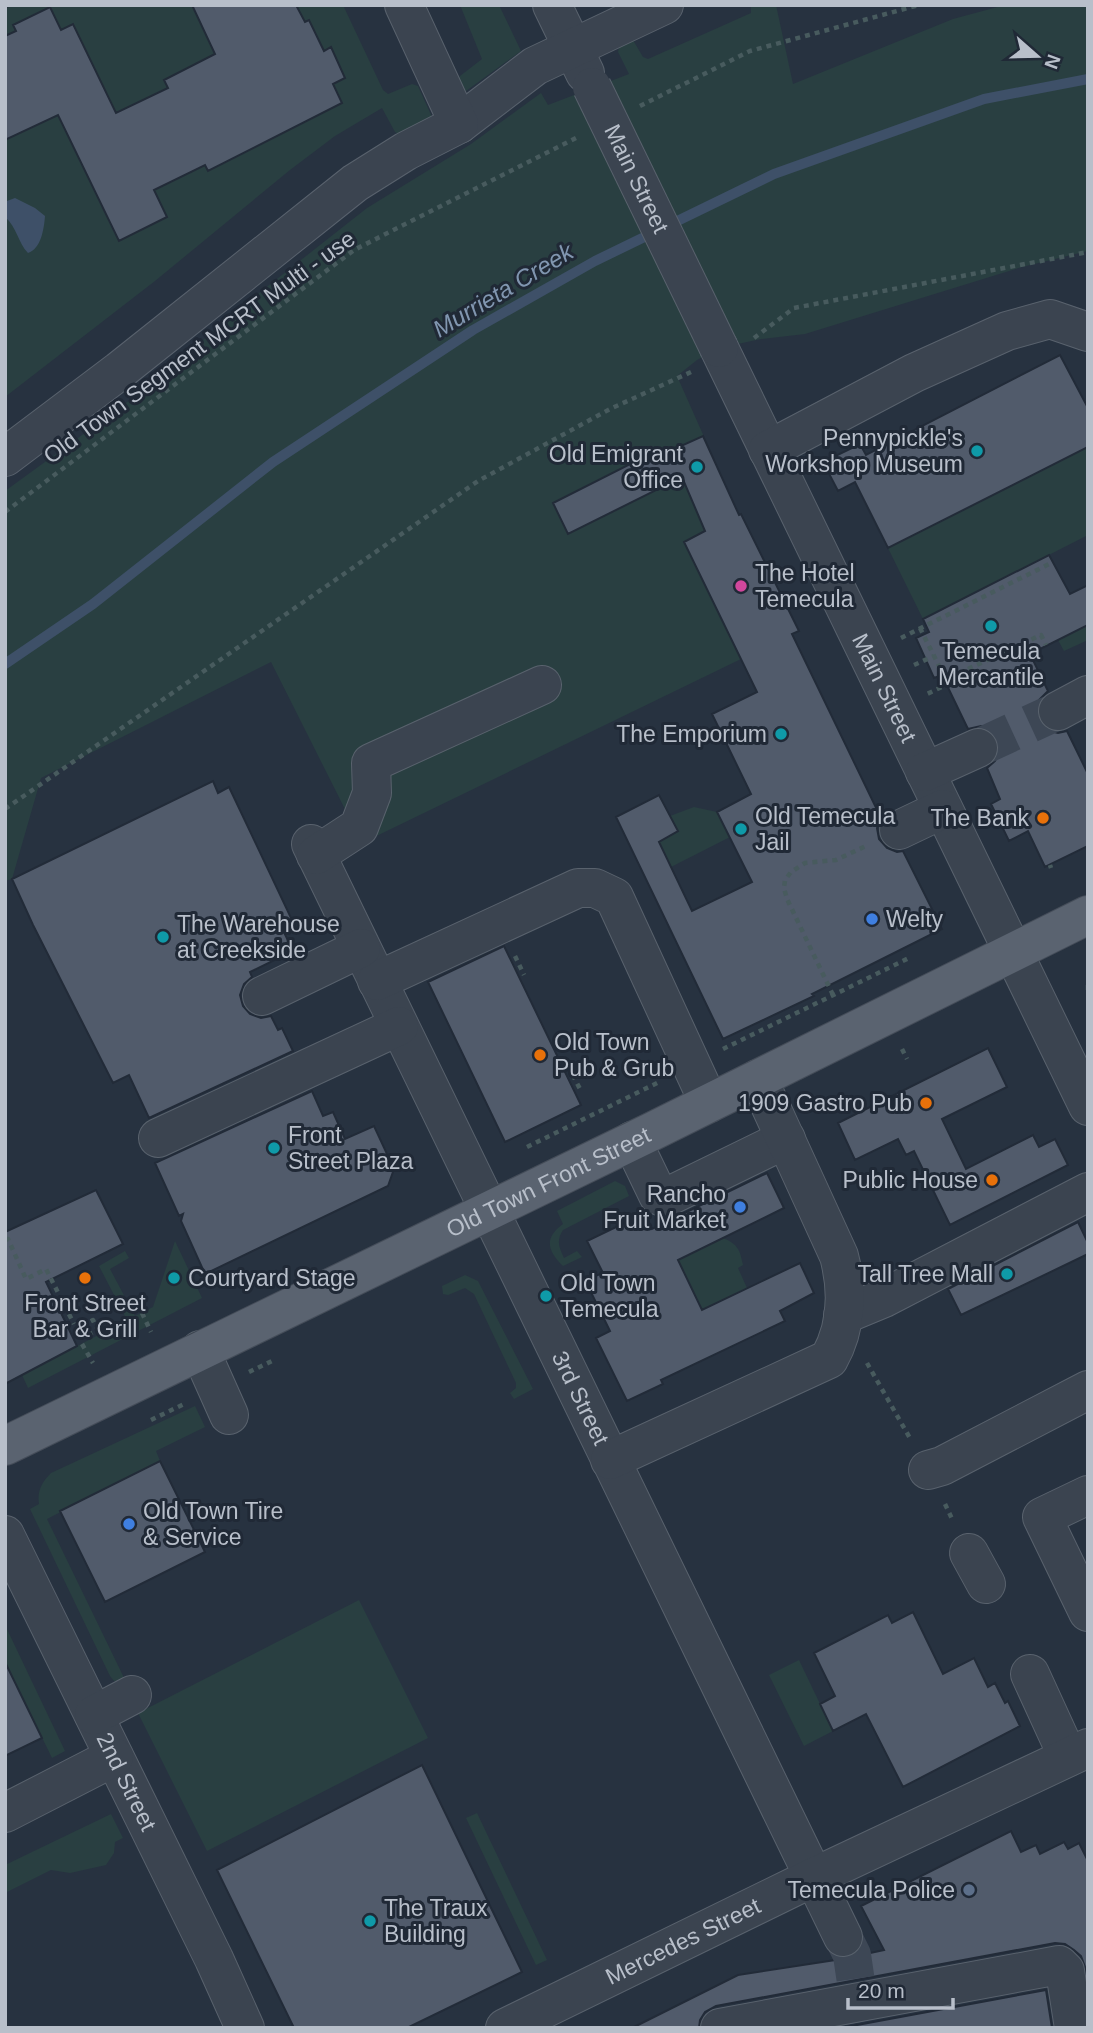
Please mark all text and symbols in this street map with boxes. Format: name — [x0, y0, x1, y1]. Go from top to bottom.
north arrow — [1002, 21, 1072, 91]
text: N — [1040, 52, 1065, 72]
street label: Main Street — [599, 120, 674, 238]
street label: Old Town Segment MCRT Multi - use — [38, 225, 360, 469]
water label: Murrieta Creek — [428, 237, 580, 342]
place label: Pennypickle's Workshop Museum — [765, 425, 963, 477]
place label: Old Emigrant Office — [549, 441, 684, 493]
marker: Pennypickle's Workshop Museum — [969, 443, 985, 459]
marker: Old Emigrant Office — [689, 459, 705, 475]
place label: The Hotel Temecula — [755, 560, 855, 612]
marker: The Hotel Temecula — [733, 578, 749, 594]
marker: Temecula Mercantile — [983, 618, 999, 634]
street label: Main Street — [847, 629, 922, 747]
place label: Temecula Mercantile — [938, 638, 1044, 690]
place label: The Emporium — [616, 721, 767, 747]
marker: The Emporium — [773, 726, 789, 742]
place label: Old Temecula Jail — [755, 803, 895, 855]
place label: The Bank — [931, 805, 1029, 831]
marker: The Bank — [1035, 810, 1051, 826]
marker: Old Temecula Jail — [733, 821, 749, 837]
place label: Welty — [886, 906, 944, 932]
place label: The Warehouse at Creekside — [177, 911, 340, 963]
marker: Welty — [864, 911, 880, 927]
marker: The Warehouse at Creekside — [155, 929, 171, 945]
place label: Old Town Pub & Grub — [554, 1029, 674, 1081]
marker: Old Town Pub & Grub — [532, 1047, 548, 1063]
place label: 1909 Gastro Pub — [738, 1090, 912, 1116]
marker: 1909 Gastro Pub — [918, 1095, 934, 1111]
street label: Old Town Front Street — [442, 1121, 655, 1242]
place label: Front Street Plaza — [288, 1122, 413, 1174]
marker: Front Street Plaza — [266, 1140, 282, 1156]
place label: Public House — [842, 1167, 978, 1193]
marker: Public House — [984, 1172, 1000, 1188]
place label: Rancho Fruit Market — [603, 1181, 727, 1233]
marker: Rancho Fruit Market — [732, 1199, 748, 1215]
place label: Tall Tree Mall — [858, 1261, 993, 1287]
place label: Courtyard Stage — [188, 1265, 355, 1291]
marker: Tall Tree Mall — [999, 1266, 1015, 1282]
marker: Front Street Bar & Grill — [77, 1270, 93, 1286]
marker: Courtyard Stage — [166, 1270, 182, 1286]
place label: Old Town Temecula — [560, 1270, 659, 1322]
marker: Old Town Temecula — [538, 1288, 554, 1304]
place label: Front Street Bar & Grill — [24, 1290, 146, 1342]
street label: 3rd Street — [547, 1347, 615, 1450]
place label: Old Town Tire & Service — [143, 1498, 283, 1550]
marker: Old Town Tire & Service — [121, 1516, 137, 1532]
street label: 2nd Street — [91, 1728, 162, 1836]
place label: Temecula Police — [788, 1877, 955, 1903]
marker: Temecula Police — [961, 1882, 977, 1898]
street label: Mercedes Street — [601, 1892, 765, 1990]
place label: The Traux Building — [384, 1895, 488, 1947]
marker: The Traux Building — [362, 1913, 378, 1929]
scale bar — [848, 1966, 953, 2010]
text: 20 m — [858, 1979, 905, 2002]

